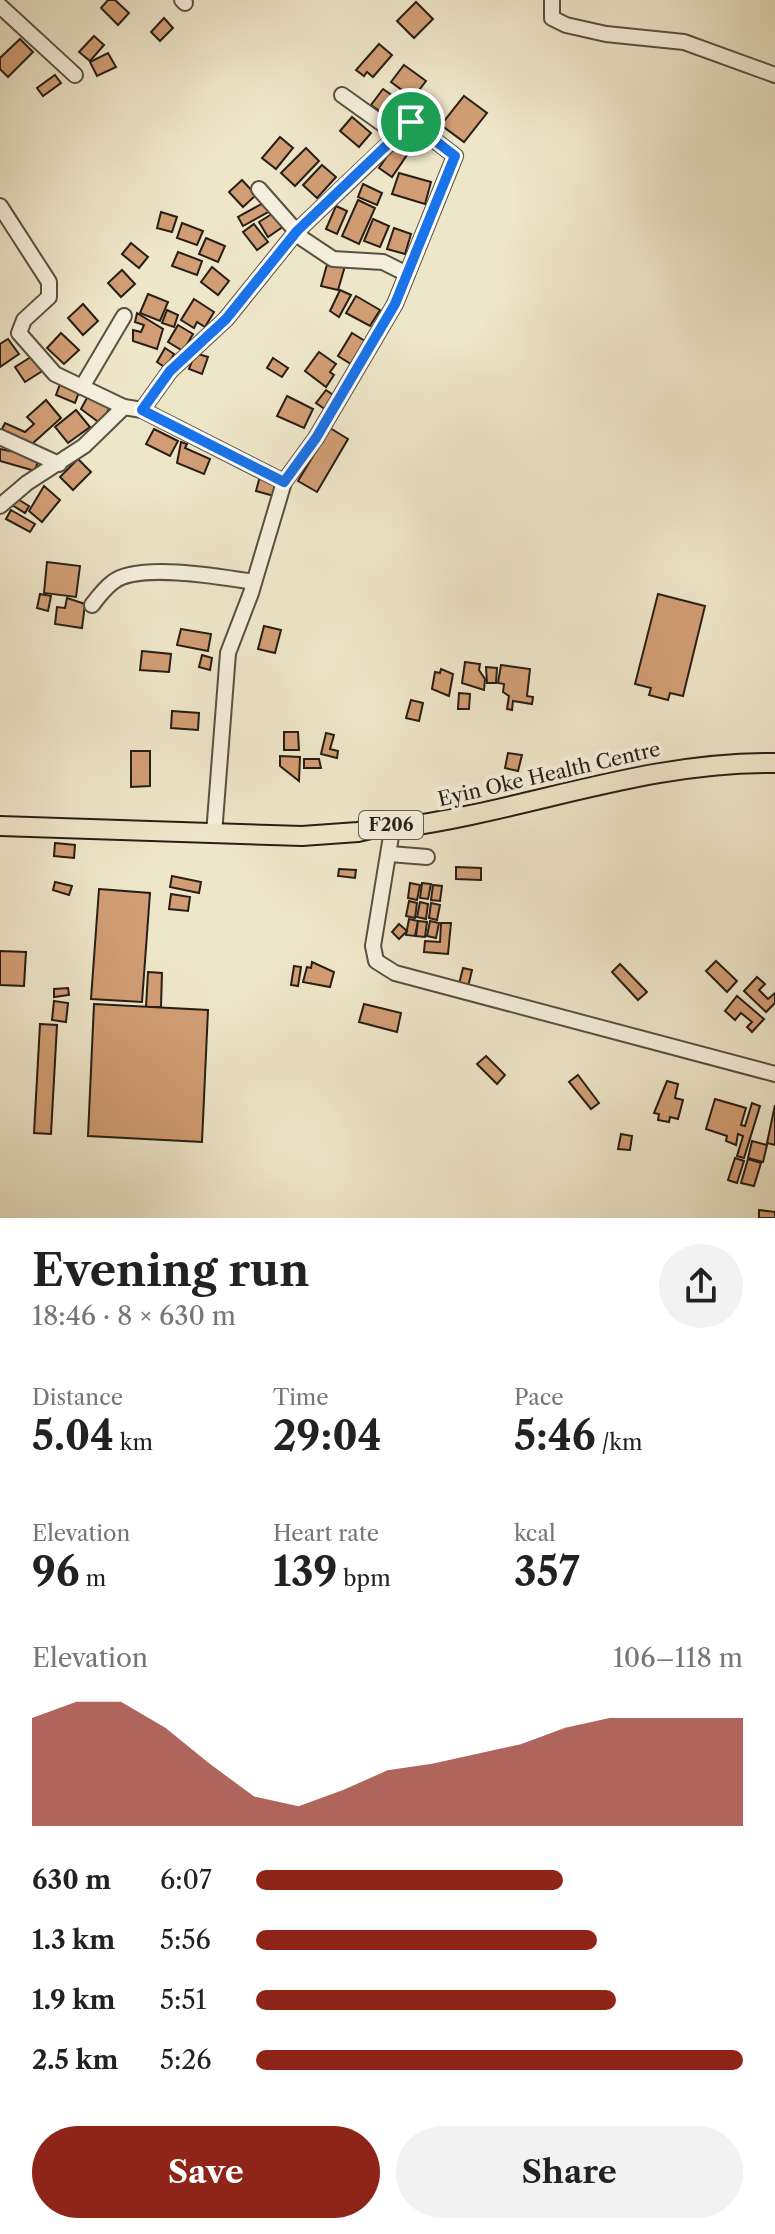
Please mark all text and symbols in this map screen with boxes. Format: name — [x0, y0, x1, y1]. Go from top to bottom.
pin — [377, 88, 445, 156]
icon: arrive — [389, 100, 433, 144]
street label: Eyin Oke Health Centre — [436, 737, 662, 811]
road number: F206 — [359, 811, 423, 839]
text: Evening run — [32, 1243, 309, 1297]
button: share — [659, 1244, 743, 1328]
text: 18:46 · 8 × 630 m — [32, 1300, 236, 1332]
text: Distance — [32, 1384, 123, 1411]
text: Time — [273, 1384, 329, 1411]
text: Pace — [514, 1384, 564, 1411]
text: 5.04 — [32, 1411, 114, 1460]
text: 29:04 — [273, 1411, 382, 1460]
text: 5:46 — [514, 1411, 596, 1460]
text: km — [114, 1429, 153, 1456]
text: /km — [596, 1429, 643, 1456]
text: Elevation — [32, 1520, 130, 1547]
text: Heart rate — [273, 1520, 379, 1547]
text: kcal — [514, 1520, 556, 1547]
text: 96 — [32, 1547, 80, 1596]
text: 139 — [273, 1547, 337, 1596]
text: 357 — [514, 1547, 580, 1596]
text: m — [80, 1565, 106, 1592]
text: bpm — [337, 1565, 391, 1592]
text: Elevation — [32, 1642, 148, 1674]
text: 106–118 m — [613, 1642, 743, 1674]
text: 630 m — [32, 1864, 111, 1896]
text: 6:07 — [160, 1864, 212, 1896]
text: 1.3 km — [32, 1924, 115, 1956]
text: 5:56 — [160, 1924, 211, 1956]
text: 1.9 km — [32, 1984, 115, 2016]
text: 5:51 — [160, 1984, 206, 2016]
text: 2.5 km — [32, 2044, 118, 2076]
text: 5:26 — [160, 2044, 212, 2076]
button: Save — [32, 2126, 380, 2218]
button: Share — [396, 2126, 743, 2218]

